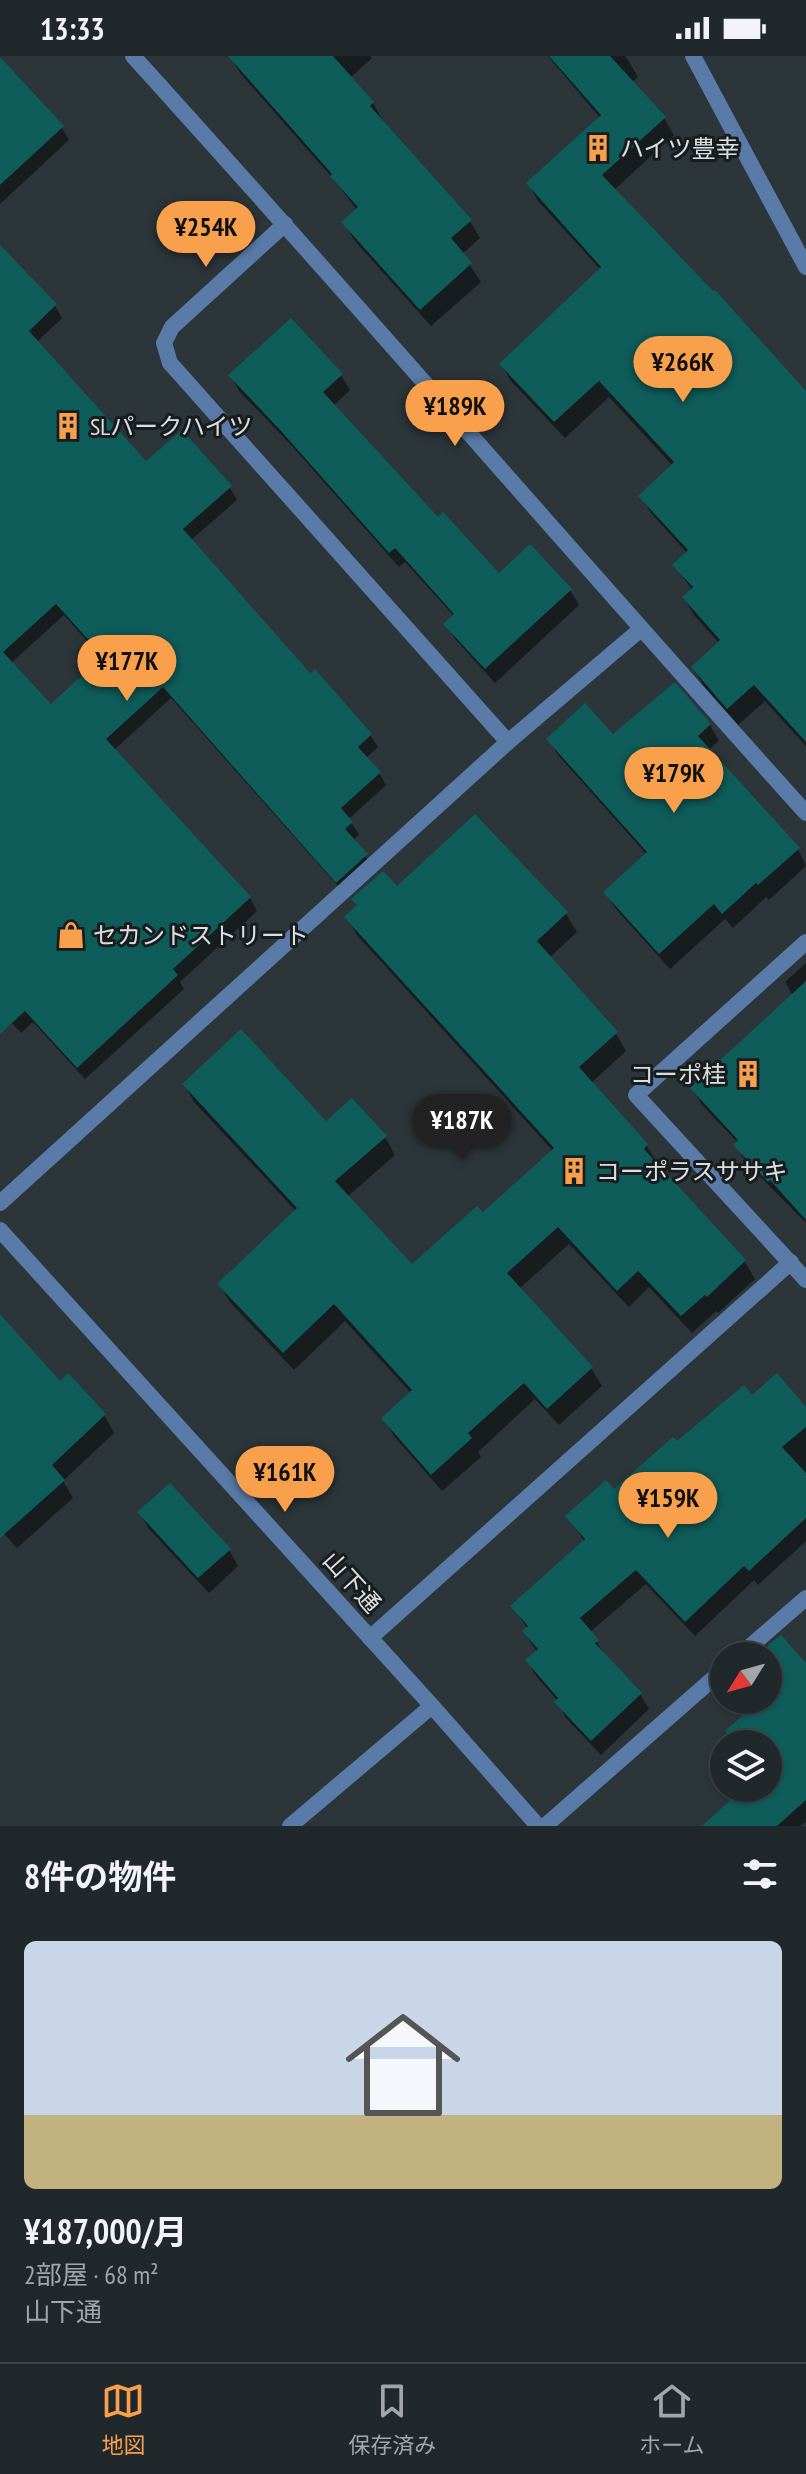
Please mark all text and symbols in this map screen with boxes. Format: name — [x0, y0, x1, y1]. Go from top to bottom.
text: 13:33 — [40, 9, 105, 48]
building icon: ハイツ豊幸 — [583, 133, 613, 163]
place label: ハイツ豊幸 — [620, 133, 740, 164]
pin: ¥254K — [150, 201, 262, 269]
text: ¥254K — [174, 210, 238, 243]
pin: ¥266K — [627, 336, 739, 404]
text: ¥266K — [651, 345, 715, 378]
pin: ¥189K — [399, 380, 511, 448]
text: ¥189K — [423, 389, 487, 422]
building icon: SLパークハイツ — [53, 411, 83, 441]
place label: SLパークハイツ — [90, 411, 253, 442]
pin: ¥177K — [71, 635, 183, 703]
text: ¥177K — [95, 644, 159, 677]
pin: ¥179K — [618, 747, 730, 815]
text: ¥179K — [642, 756, 706, 789]
shop icon: セカンドストリート — [56, 920, 86, 950]
place label: セカンドストリート — [93, 920, 309, 951]
place label: コーポ桂 — [630, 1059, 726, 1090]
building icon: コーポ桂 — [733, 1059, 763, 1089]
pin: ¥187K — [406, 1094, 518, 1162]
text: ¥187K — [430, 1103, 494, 1136]
building icon: コーポラスササキ — [559, 1156, 589, 1186]
place label: コーポラスササキ — [596, 1156, 788, 1187]
pin: ¥161K — [229, 1446, 341, 1514]
text: ¥161K — [253, 1455, 317, 1488]
pin: ¥159K — [612, 1472, 724, 1540]
text: ¥159K — [636, 1481, 700, 1514]
street label: 山下通 — [316, 1545, 388, 1619]
north arrow — [710, 1642, 782, 1714]
map controls — [710, 1642, 782, 1802]
button: layers — [710, 1730, 782, 1802]
icon: filters — [738, 1852, 782, 1896]
text: 8件の物件 — [24, 1854, 176, 1898]
icon: home — [331, 1993, 475, 2137]
text: ¥187,000/月 — [24, 2209, 188, 2253]
text: 2部屋 · 68 m² — [24, 2258, 159, 2291]
text: 山下通 — [24, 2295, 102, 2328]
tab: 地図 — [101, 2379, 145, 2459]
tab: 保存済み — [348, 2379, 436, 2459]
tab: ホーム — [639, 2379, 705, 2459]

